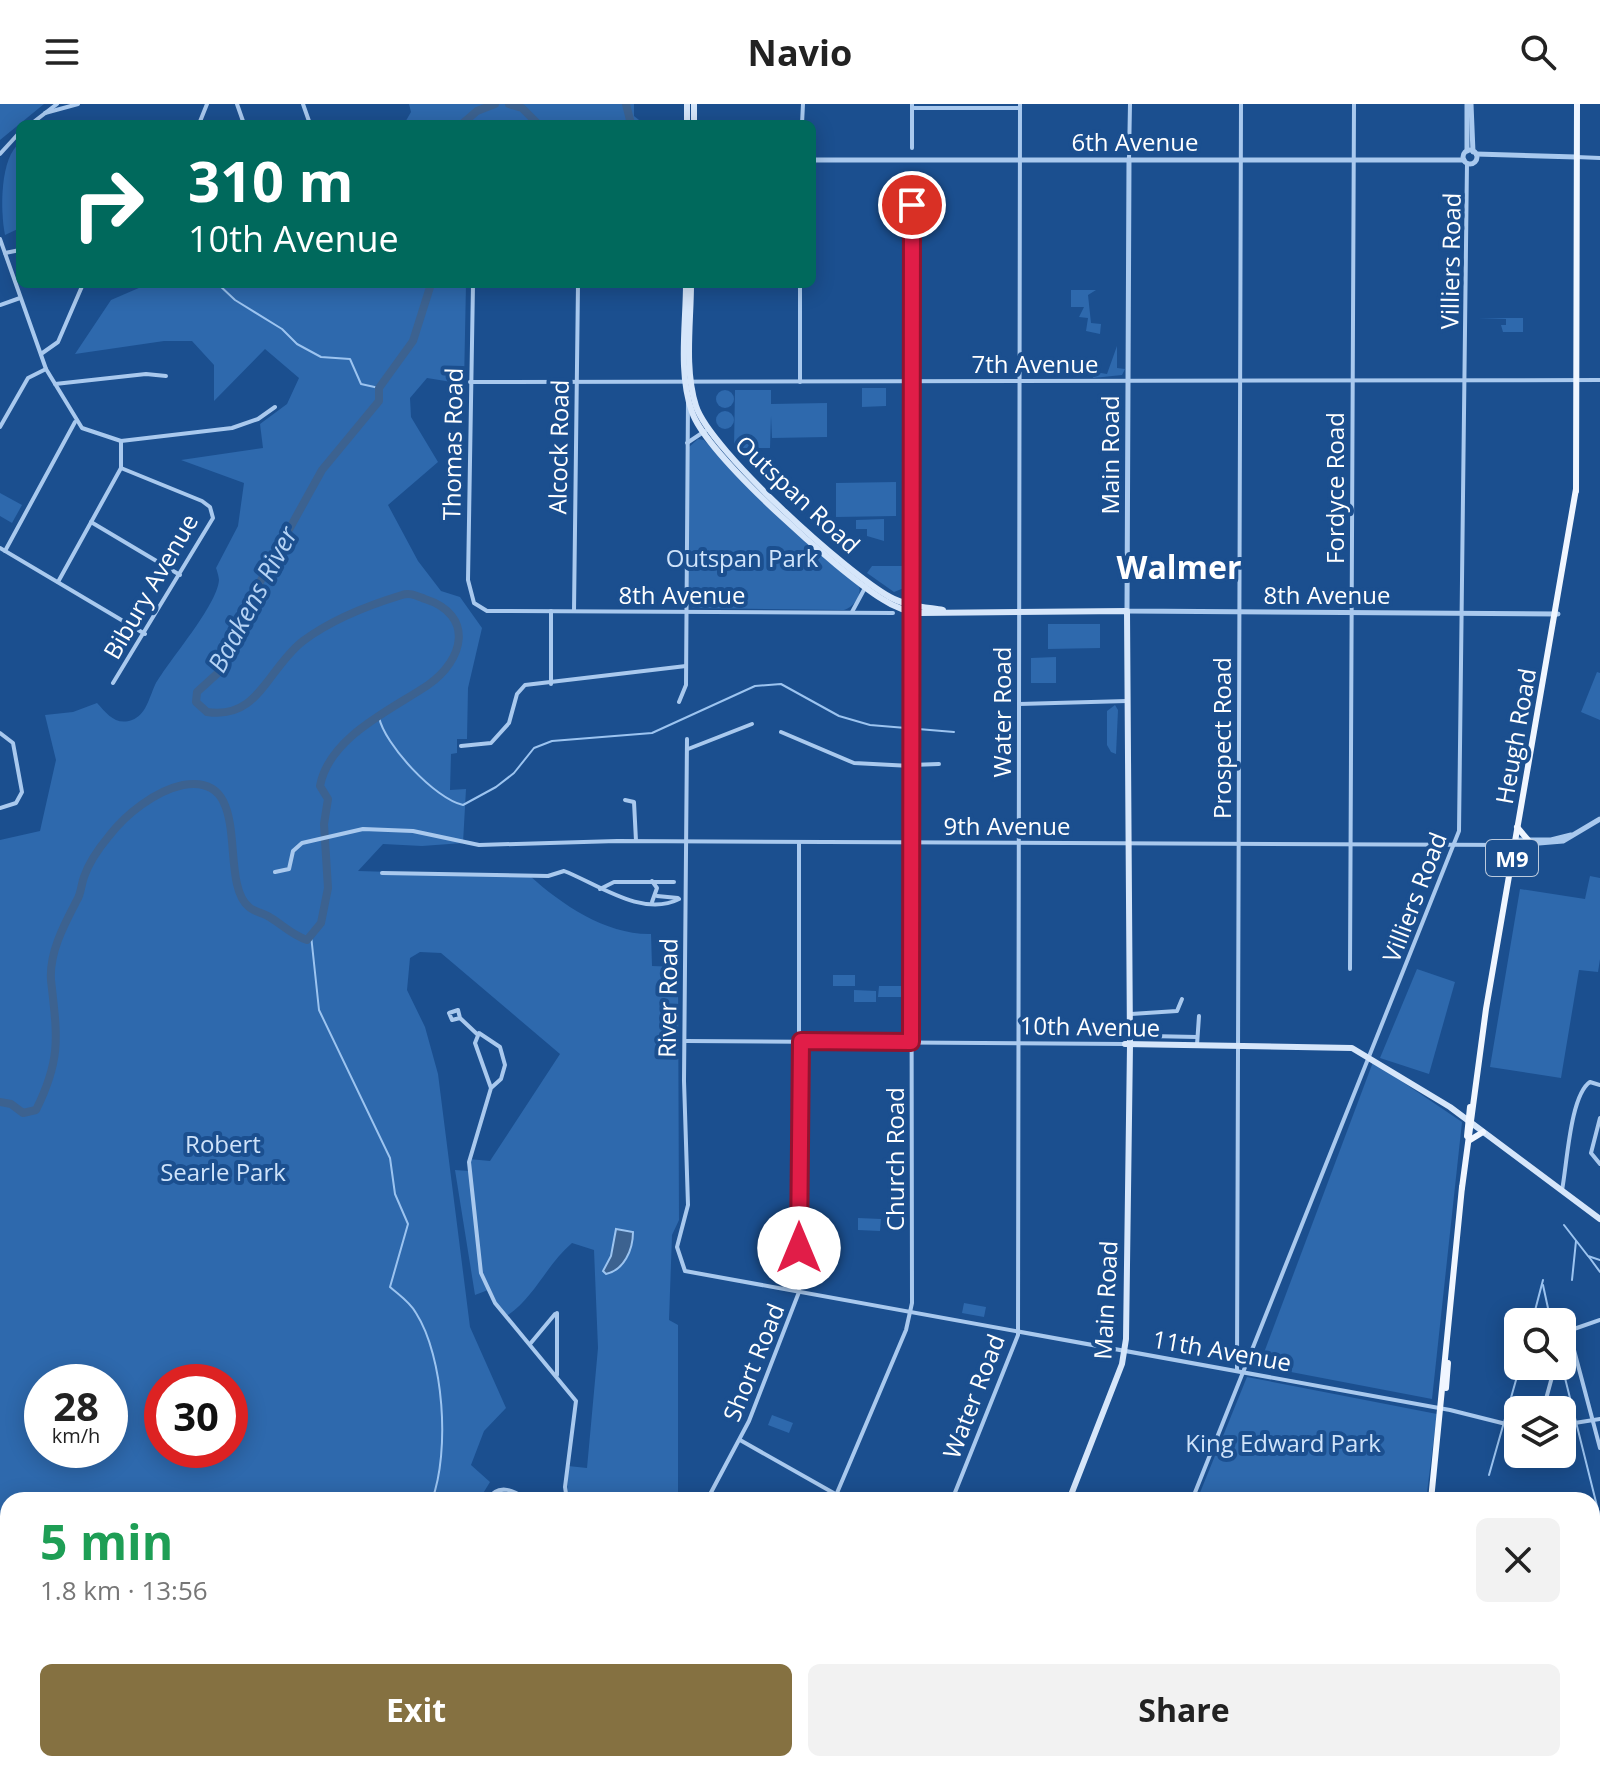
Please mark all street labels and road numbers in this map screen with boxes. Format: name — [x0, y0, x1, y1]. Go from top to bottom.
street label: 6th Avenue — [1072, 125, 1198, 158]
street label: Villiers Road — [1432, 192, 1468, 330]
street label: 7th Avenue — [972, 347, 1098, 380]
street label: Thomas Road — [434, 367, 470, 521]
street label: Alcock Road — [540, 379, 576, 515]
street label: Main Road — [1093, 395, 1126, 515]
street label: Fordyce Road — [1318, 412, 1351, 564]
street label: Outspan Road — [728, 428, 868, 560]
street label: Bibury Avenue — [95, 507, 205, 665]
street label: 8th Avenue — [619, 578, 745, 611]
street label: 8th Avenue — [1264, 578, 1390, 611]
street label: Water Road — [985, 647, 1018, 777]
street label: Prospect Road — [1205, 657, 1238, 819]
street label: Heugh Road — [1487, 666, 1543, 806]
street label: 9th Avenue — [944, 809, 1070, 842]
street label: Villiers Road — [1374, 827, 1454, 967]
road number: M9 — [1486, 840, 1538, 876]
street label: River Road — [649, 938, 685, 1058]
street label: 10th Avenue — [1019, 1008, 1161, 1044]
street label: Church Road — [878, 1087, 911, 1231]
street label: Main Road — [1085, 1240, 1125, 1360]
street label: Short Road — [714, 1298, 792, 1426]
street label: 11th Avenue — [1150, 1322, 1294, 1378]
street label: Water Road — [934, 1329, 1012, 1463]

